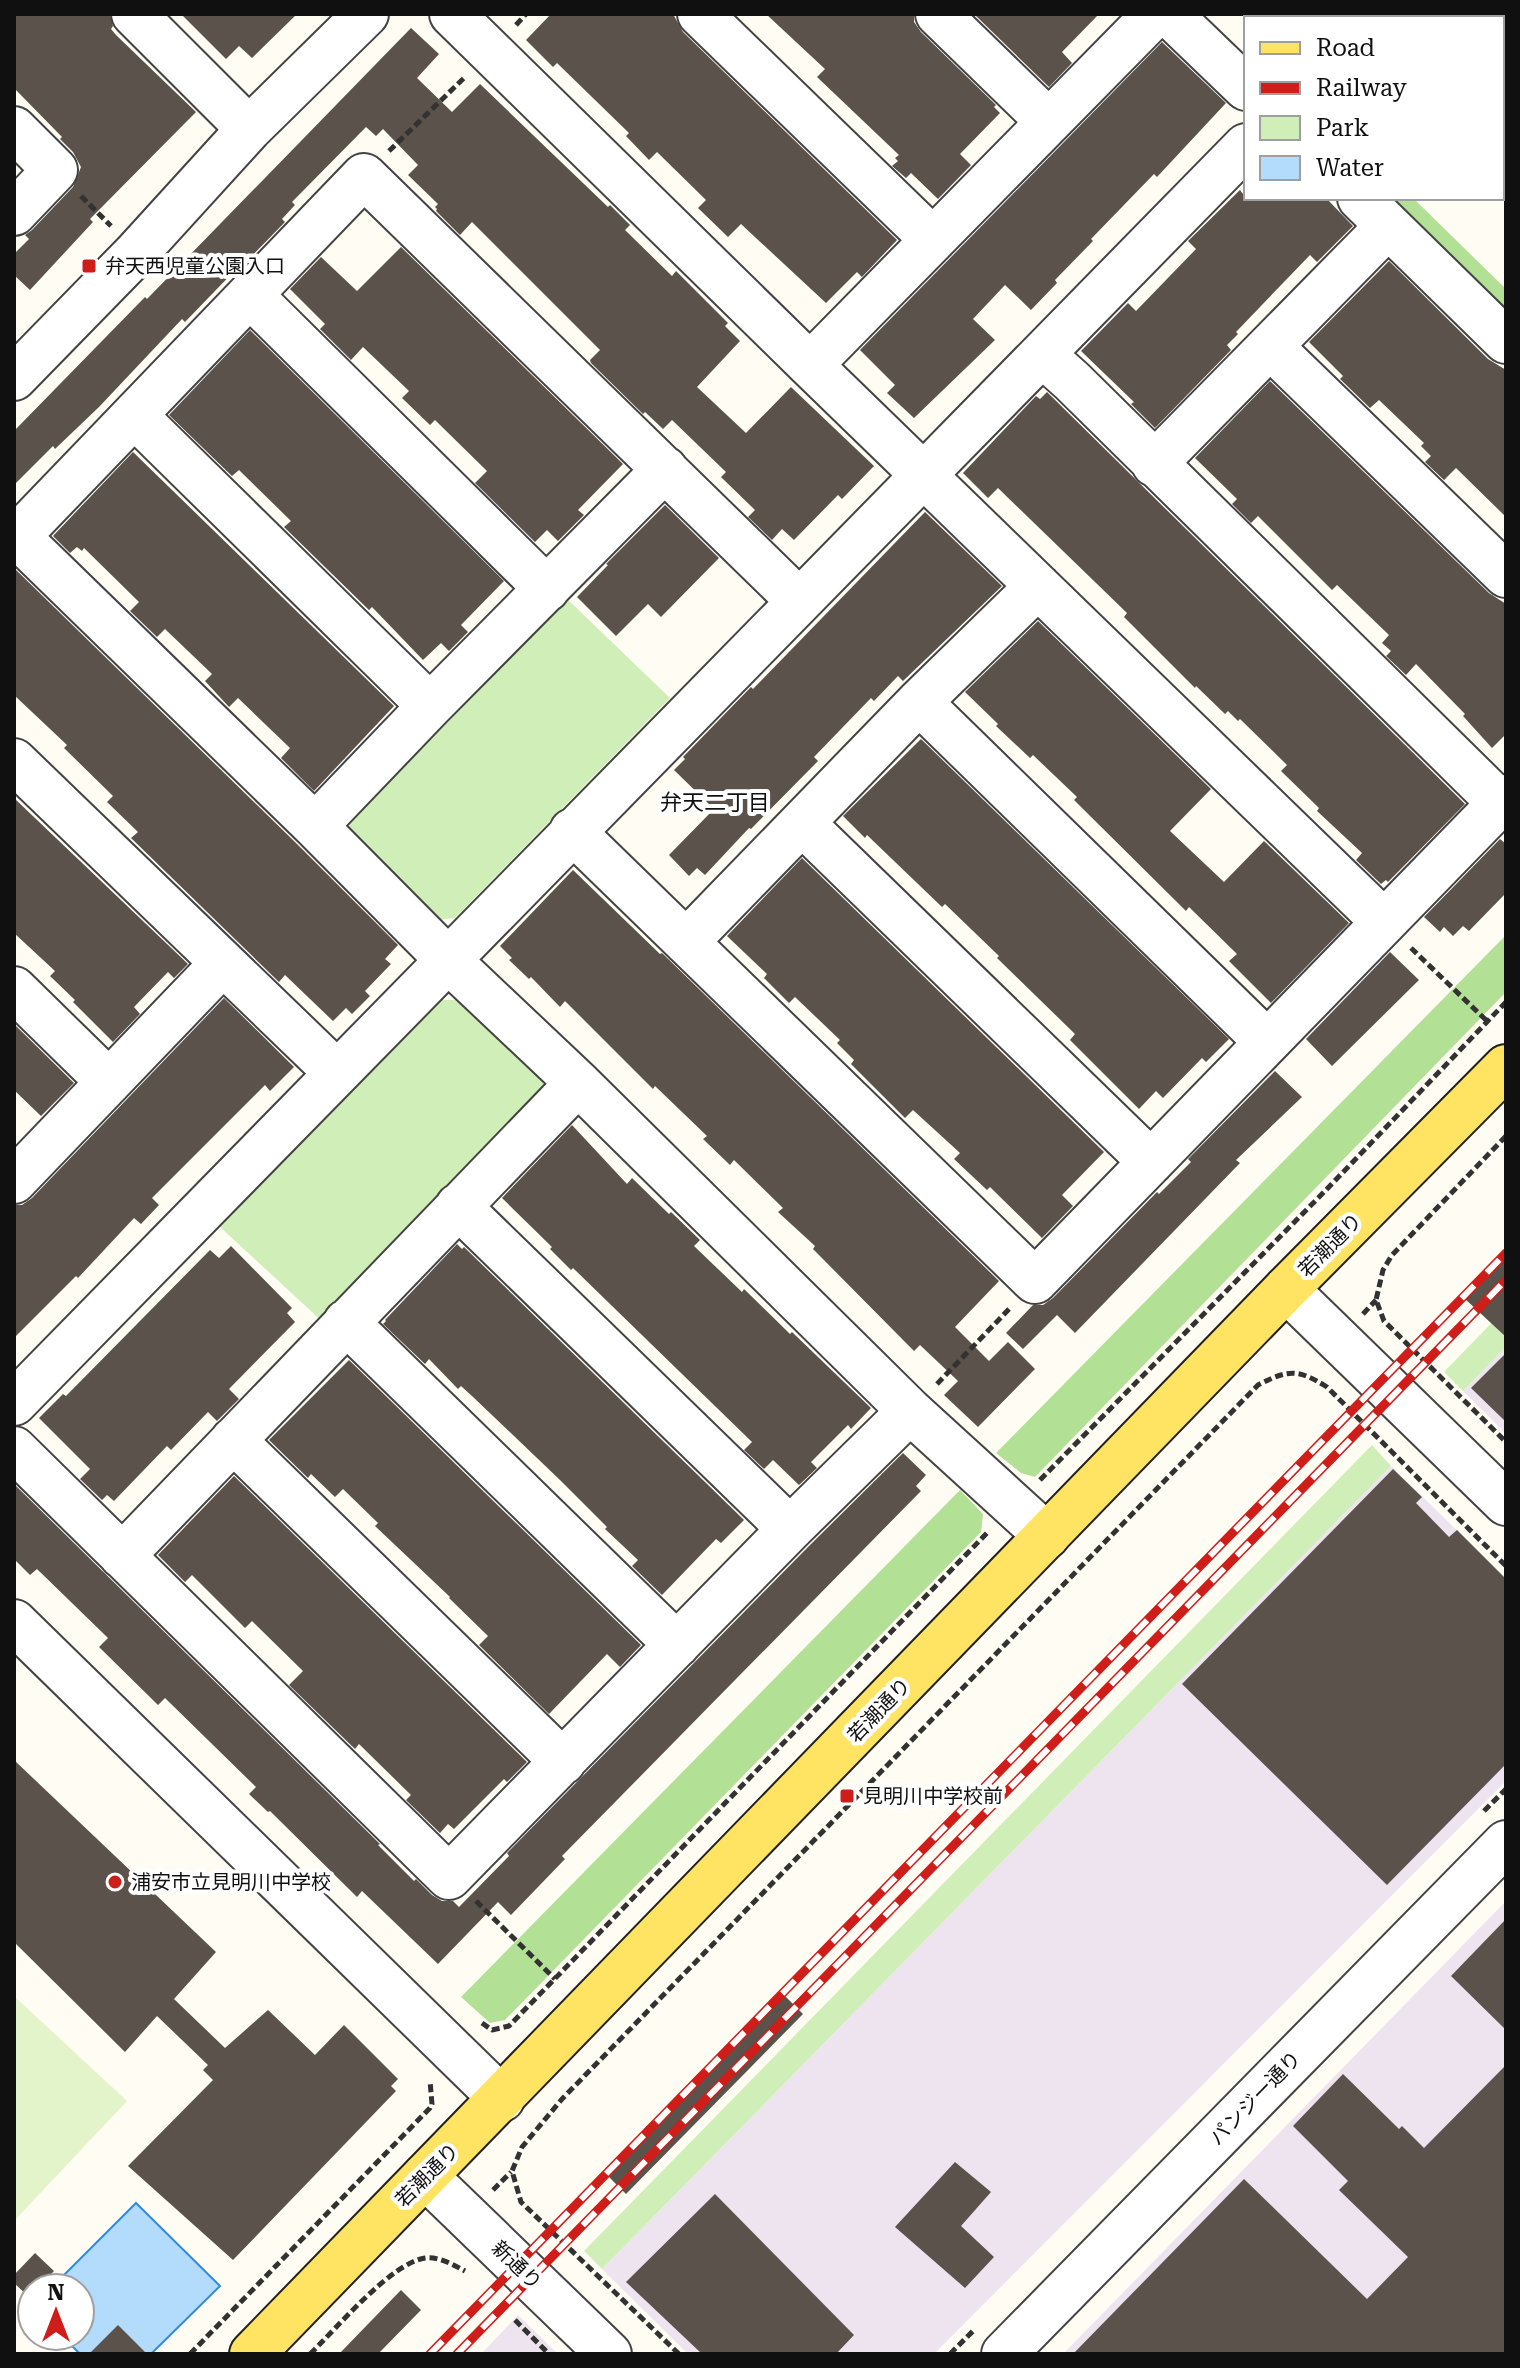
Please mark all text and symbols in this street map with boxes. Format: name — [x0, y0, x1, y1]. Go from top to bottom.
legend — [1244, 16, 1504, 200]
text: Road — [1316, 34, 1375, 62]
text: Railway — [1316, 74, 1407, 102]
text: Park — [1316, 114, 1369, 142]
text: Water — [1316, 154, 1384, 182]
place label: 弁天西児童公園入口 — [105, 254, 285, 278]
marker: 弁天西児童公園入口 — [80, 257, 98, 275]
district label: 弁天二丁目 — [660, 790, 770, 815]
street label: 若潮通り — [1293, 1208, 1367, 1282]
street label: 若潮通り — [843, 1673, 915, 1747]
place label: 見明川中学校前 — [863, 1784, 1003, 1808]
marker: 見明川中学校前 — [838, 1787, 856, 1805]
place label: 浦安市立見明川中学校 — [131, 1870, 331, 1894]
marker: 浦安市立見明川中学校 — [106, 1873, 124, 1891]
street label: パンジー通り — [1204, 2046, 1306, 2150]
street label: 若潮通り — [390, 2138, 464, 2212]
street label: 新通り — [487, 2236, 547, 2294]
north arrow — [16, 2272, 96, 2352]
text: N — [48, 2280, 65, 2305]

